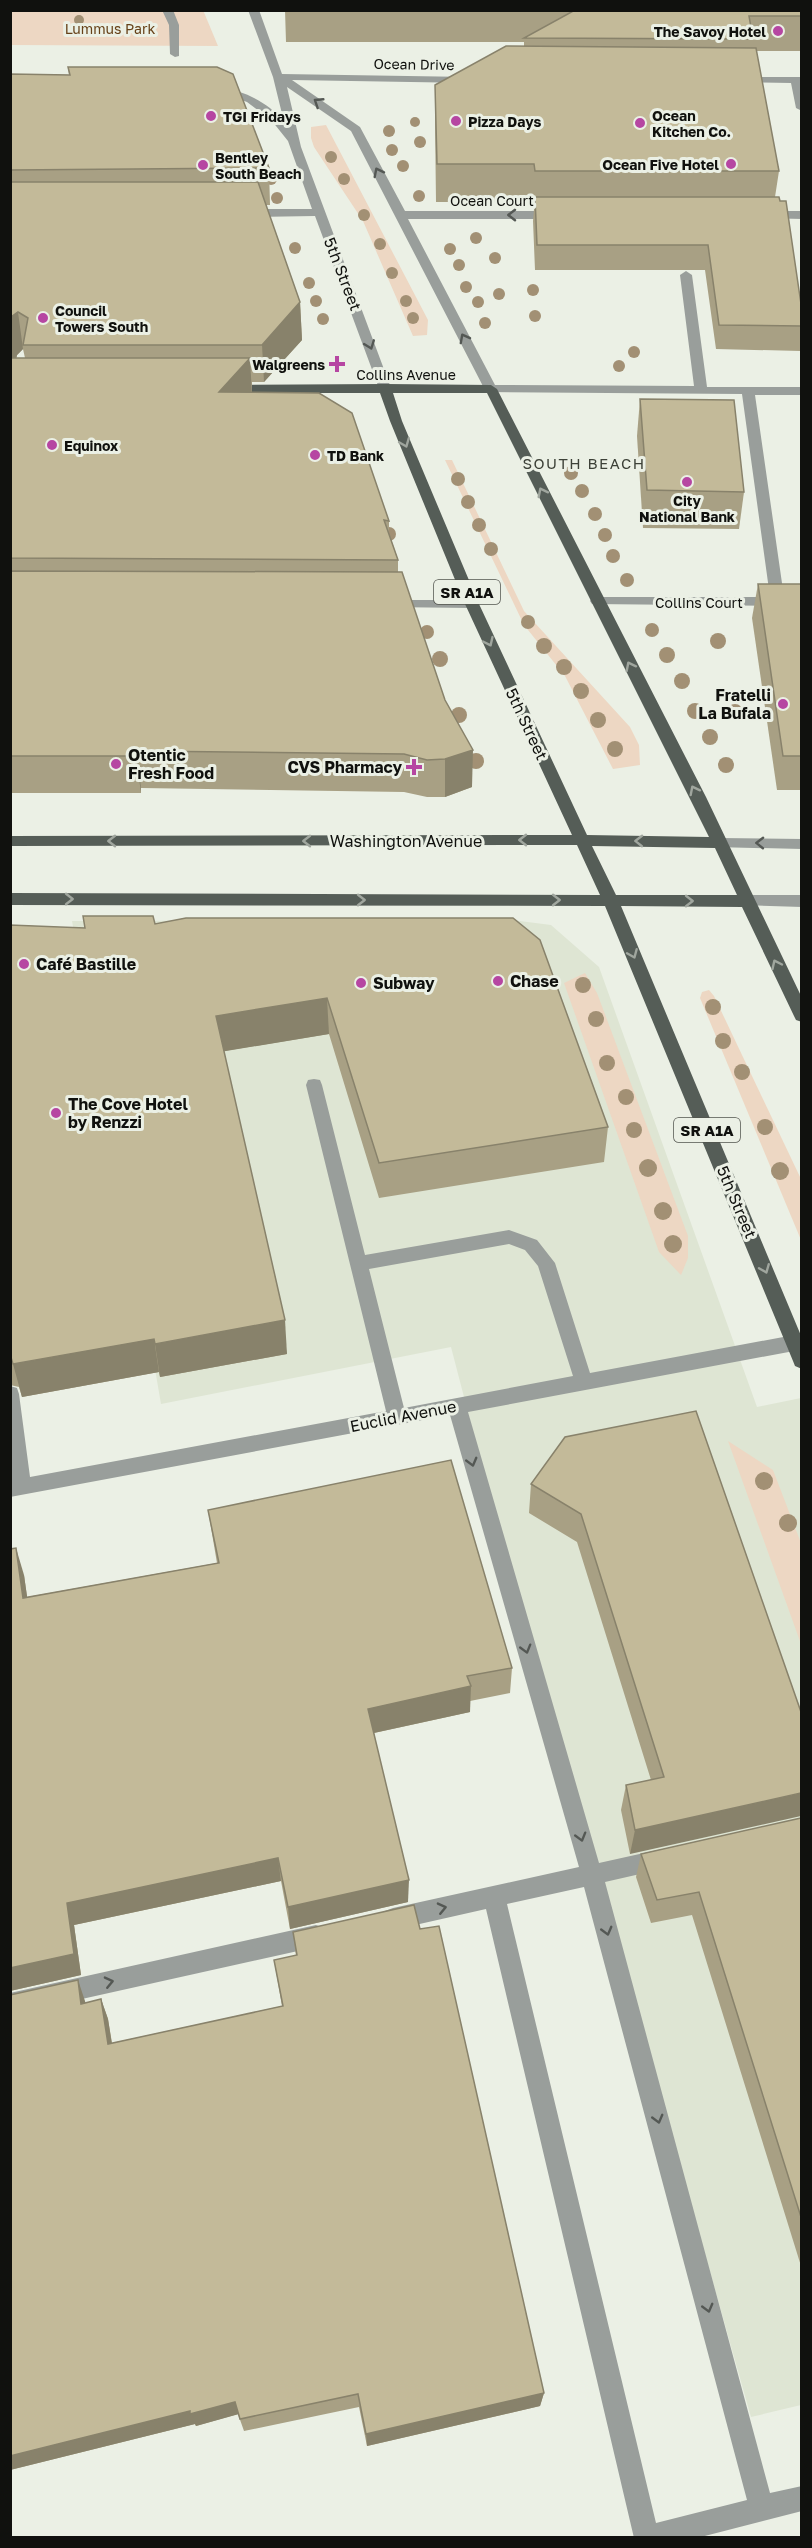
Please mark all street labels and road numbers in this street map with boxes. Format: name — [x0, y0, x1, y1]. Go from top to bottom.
street label: Ocean Drive — [373, 55, 455, 73]
street label: Ocean Court — [450, 192, 534, 209]
street label: 5th Street — [320, 235, 366, 313]
street label: Collins Avenue — [356, 366, 456, 383]
road number: SR A1A — [434, 580, 500, 604]
street label: Collins Court — [655, 594, 743, 611]
street label: 5th Street — [502, 685, 552, 763]
street label: Washington Avenue — [330, 831, 482, 851]
road number: SR A1A — [674, 1118, 740, 1142]
street label: 5th Street — [713, 1163, 761, 1241]
street label: Euclid Avenue — [348, 1396, 458, 1436]

